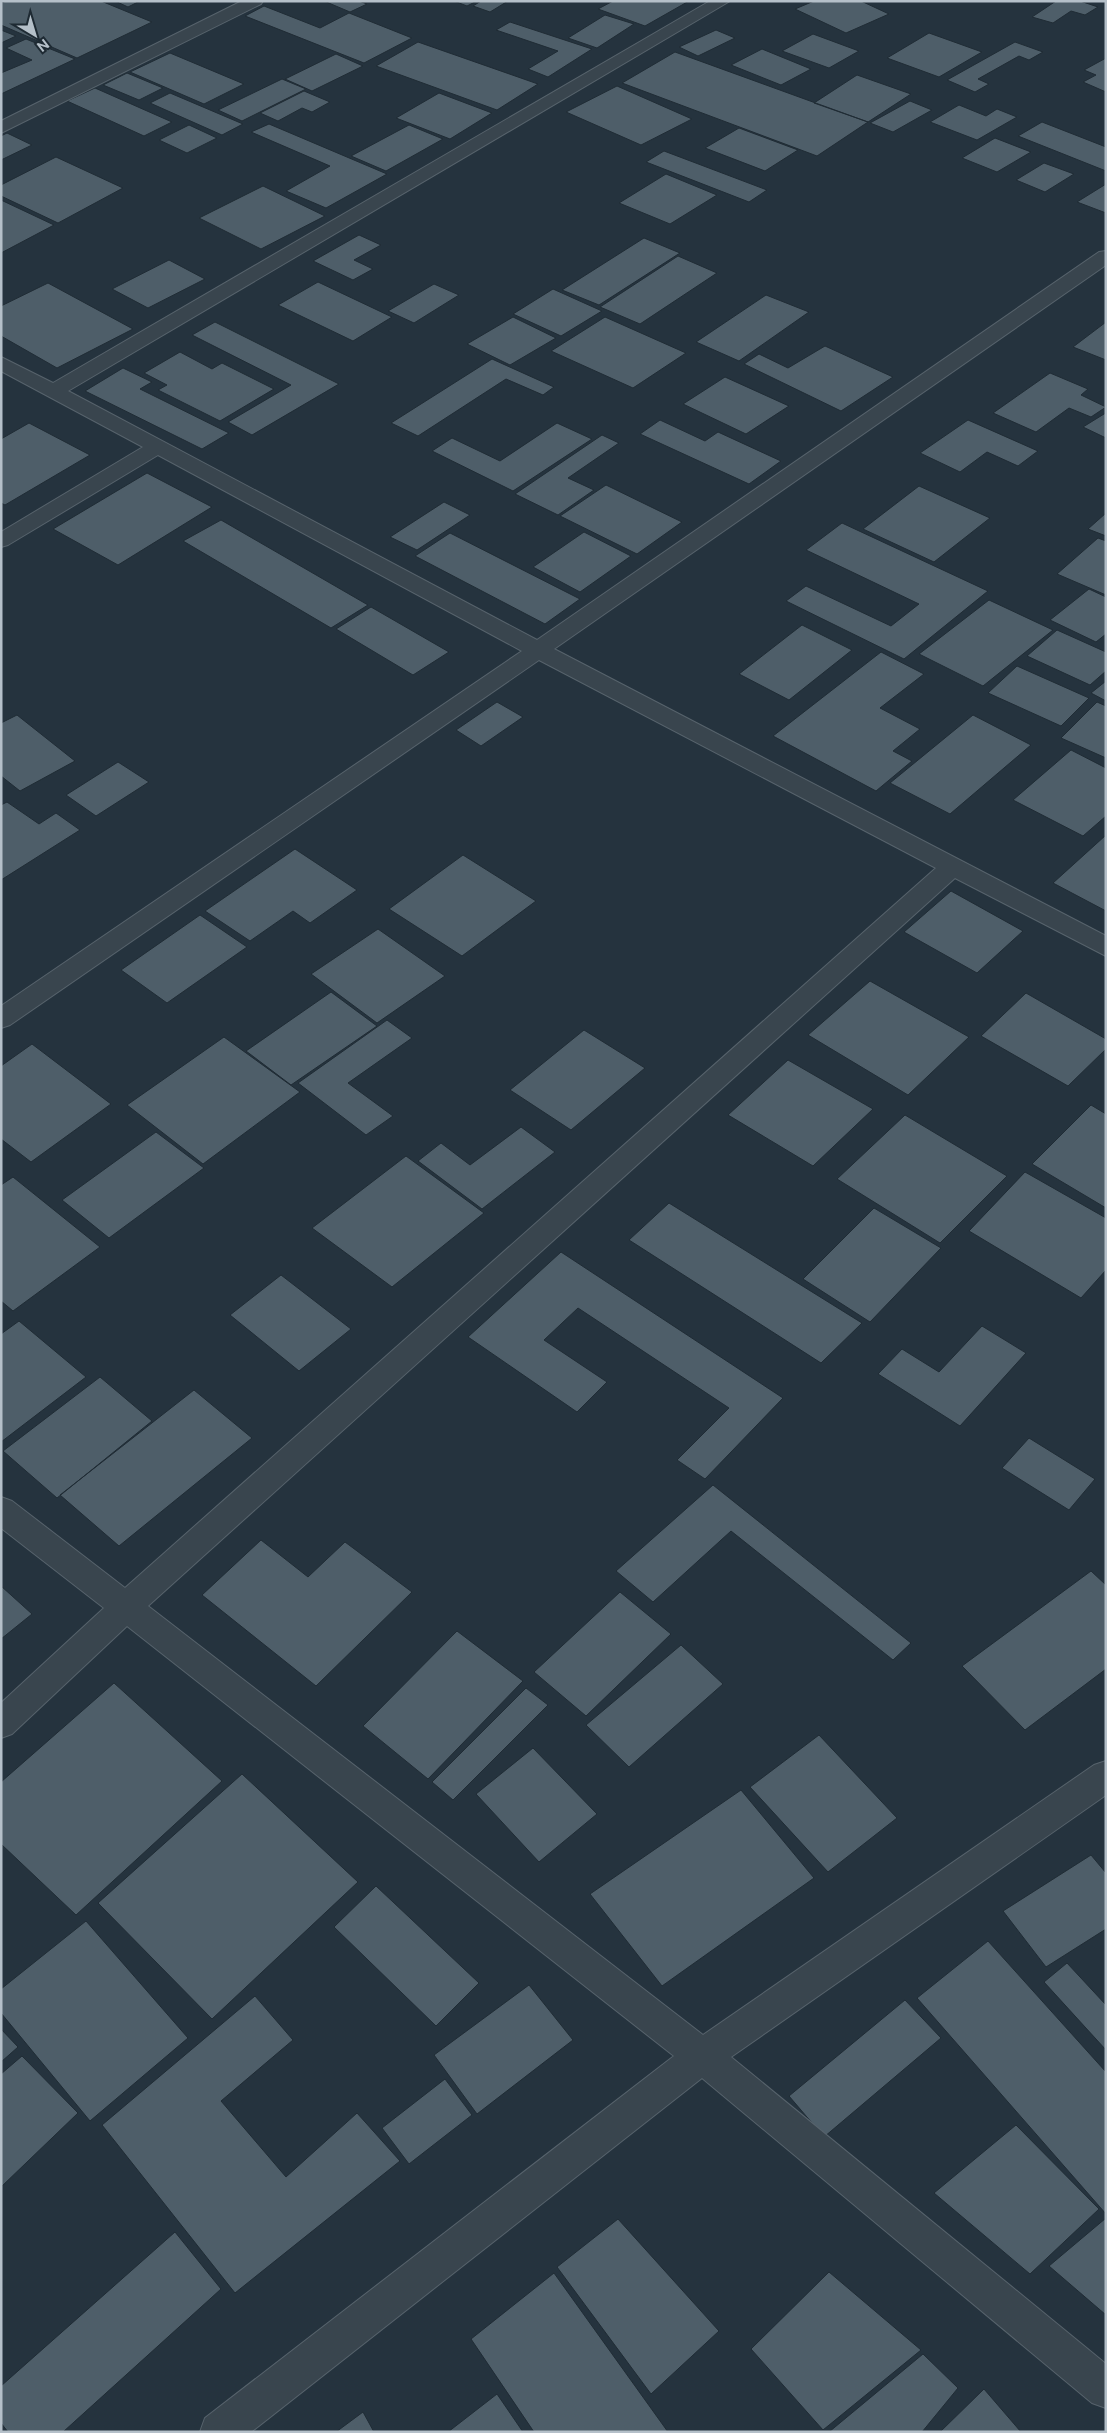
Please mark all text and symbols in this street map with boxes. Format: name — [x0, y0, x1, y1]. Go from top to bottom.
north arrow — [10, 10, 60, 60]
text: N — [34, 36, 52, 55]

